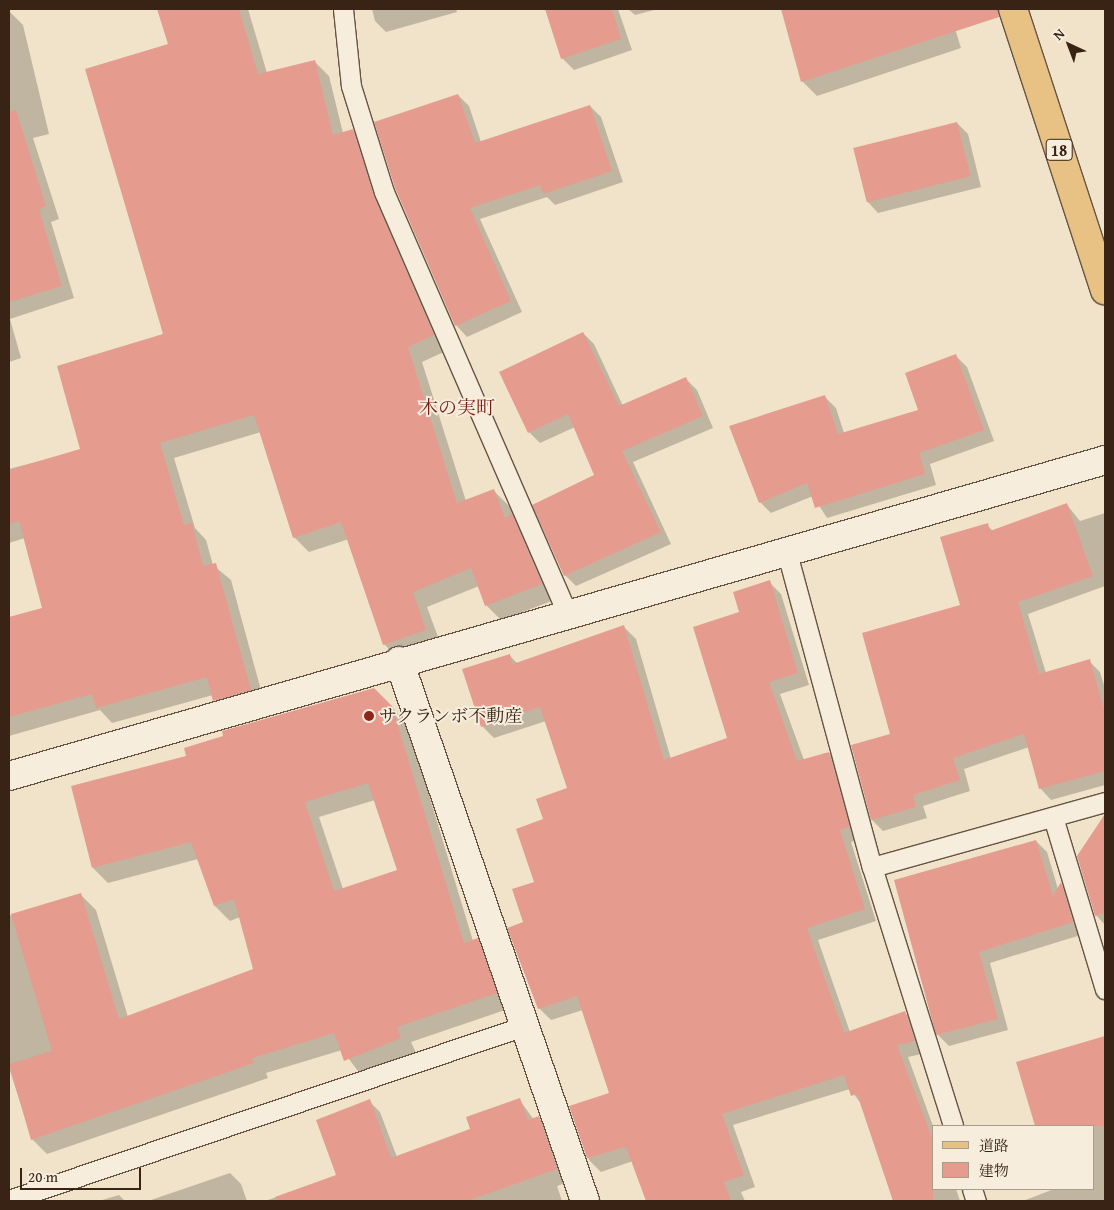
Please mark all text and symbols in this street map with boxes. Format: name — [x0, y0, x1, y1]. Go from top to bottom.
north arrow — [1044, 20, 1094, 70]
text: N — [1049, 24, 1069, 45]
road number: 18 — [1045, 136, 1073, 164]
district label: 木の実町 — [419, 397, 495, 419]
place label: サクランボ不動産 — [379, 705, 523, 727]
marker: サクランボ不動産 — [363, 710, 375, 722]
legend — [932, 1125, 1094, 1190]
text: 道路 — [979, 1135, 1009, 1156]
scale bar — [22, 1158, 144, 1190]
text: 建物 — [979, 1160, 1009, 1181]
text: 20 m — [28, 1166, 58, 1187]

